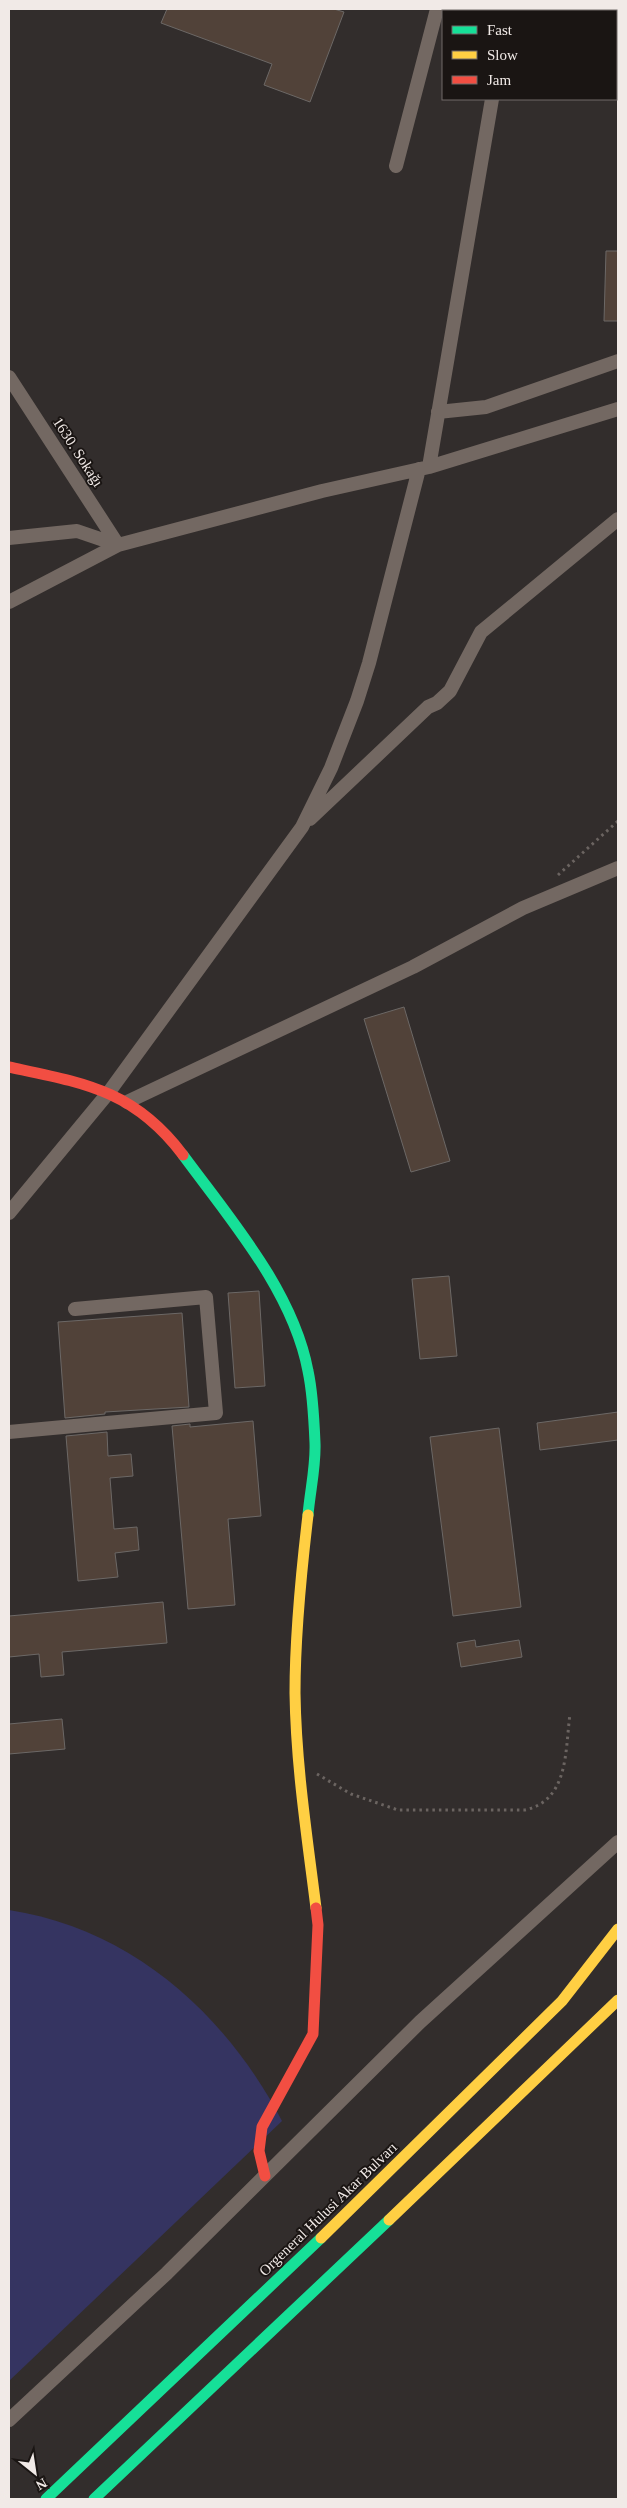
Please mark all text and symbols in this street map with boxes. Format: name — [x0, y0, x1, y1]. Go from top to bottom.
legend — [442, 10, 617, 100]
text: Fast — [487, 22, 513, 38]
text: Slow — [487, 47, 518, 63]
text: Jam — [487, 72, 511, 88]
street label: 1630. Sokağı — [50, 414, 106, 490]
street label: Orgeneral Hulusi Akar Bulvarı — [256, 2139, 400, 2279]
north arrow — [10, 2448, 60, 2498]
text: N — [33, 2475, 49, 2493]

